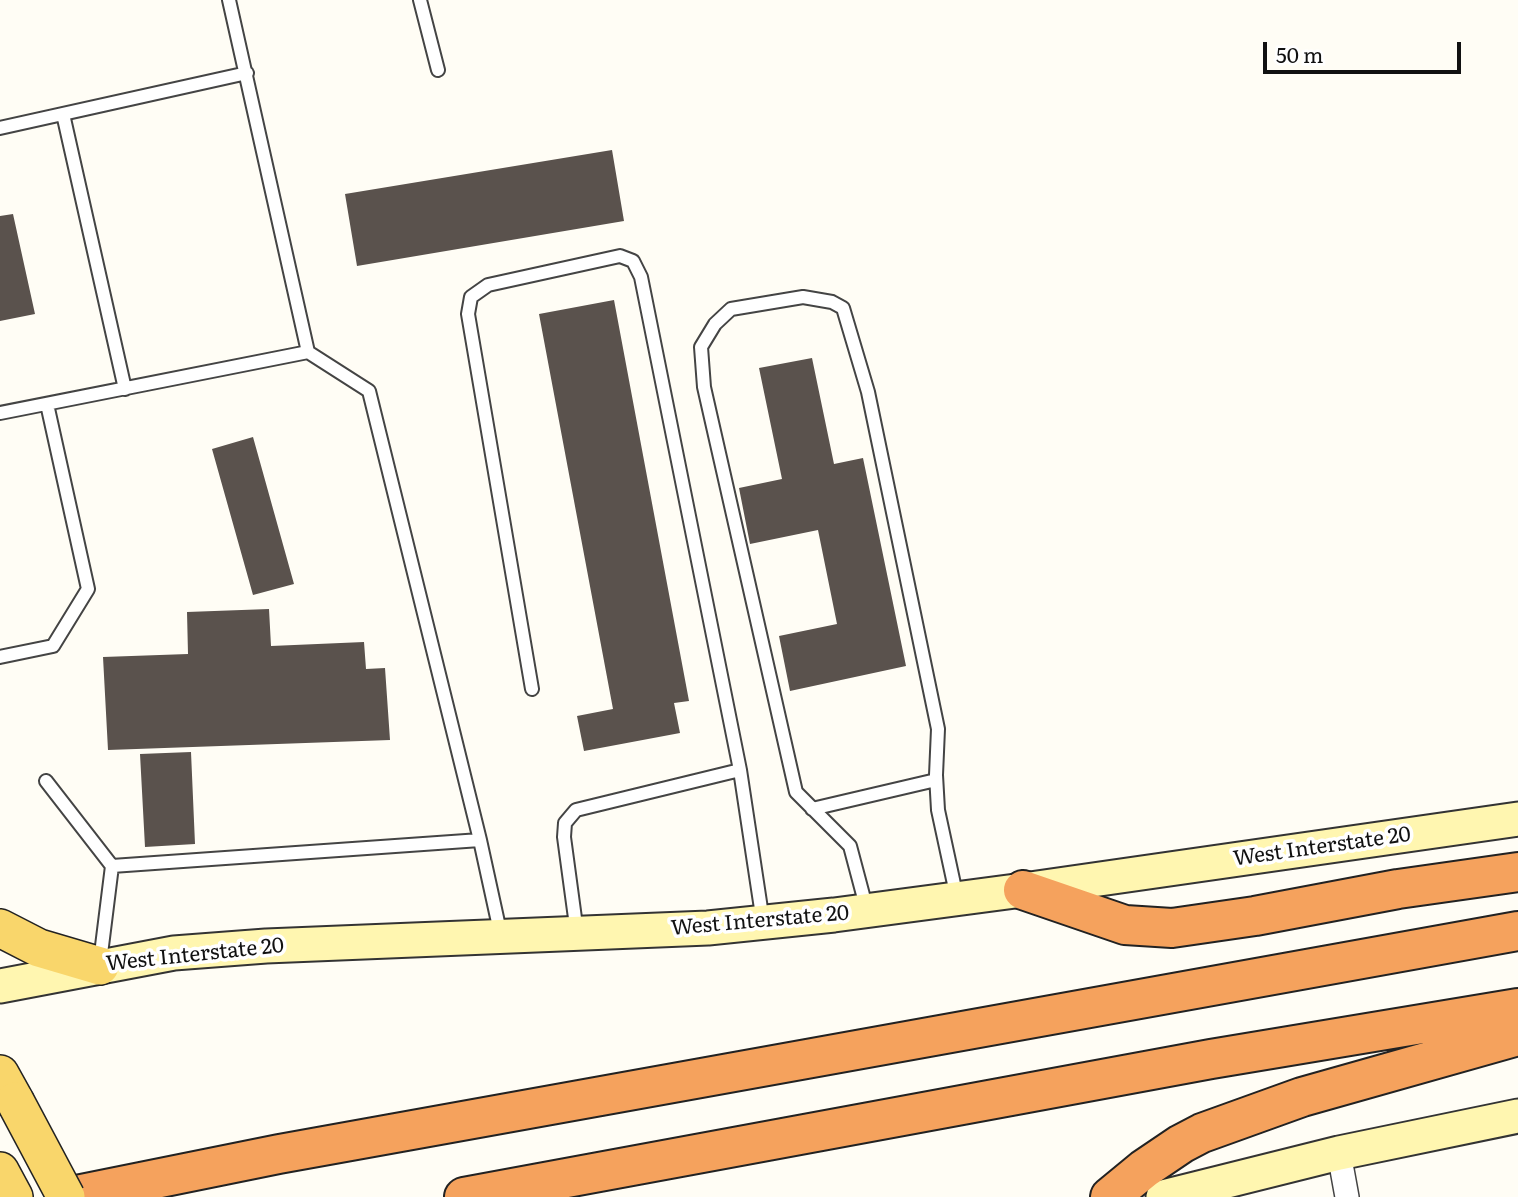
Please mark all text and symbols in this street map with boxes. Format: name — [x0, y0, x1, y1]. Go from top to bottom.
scale bar — [1266, 28, 1464, 72]
text: 50 m — [1276, 38, 1323, 69]
street label: West Interstate 20 — [1232, 822, 1412, 872]
street label: West Interstate 20 — [670, 901, 850, 941]
street label: West Interstate 20 — [105, 933, 285, 977]

